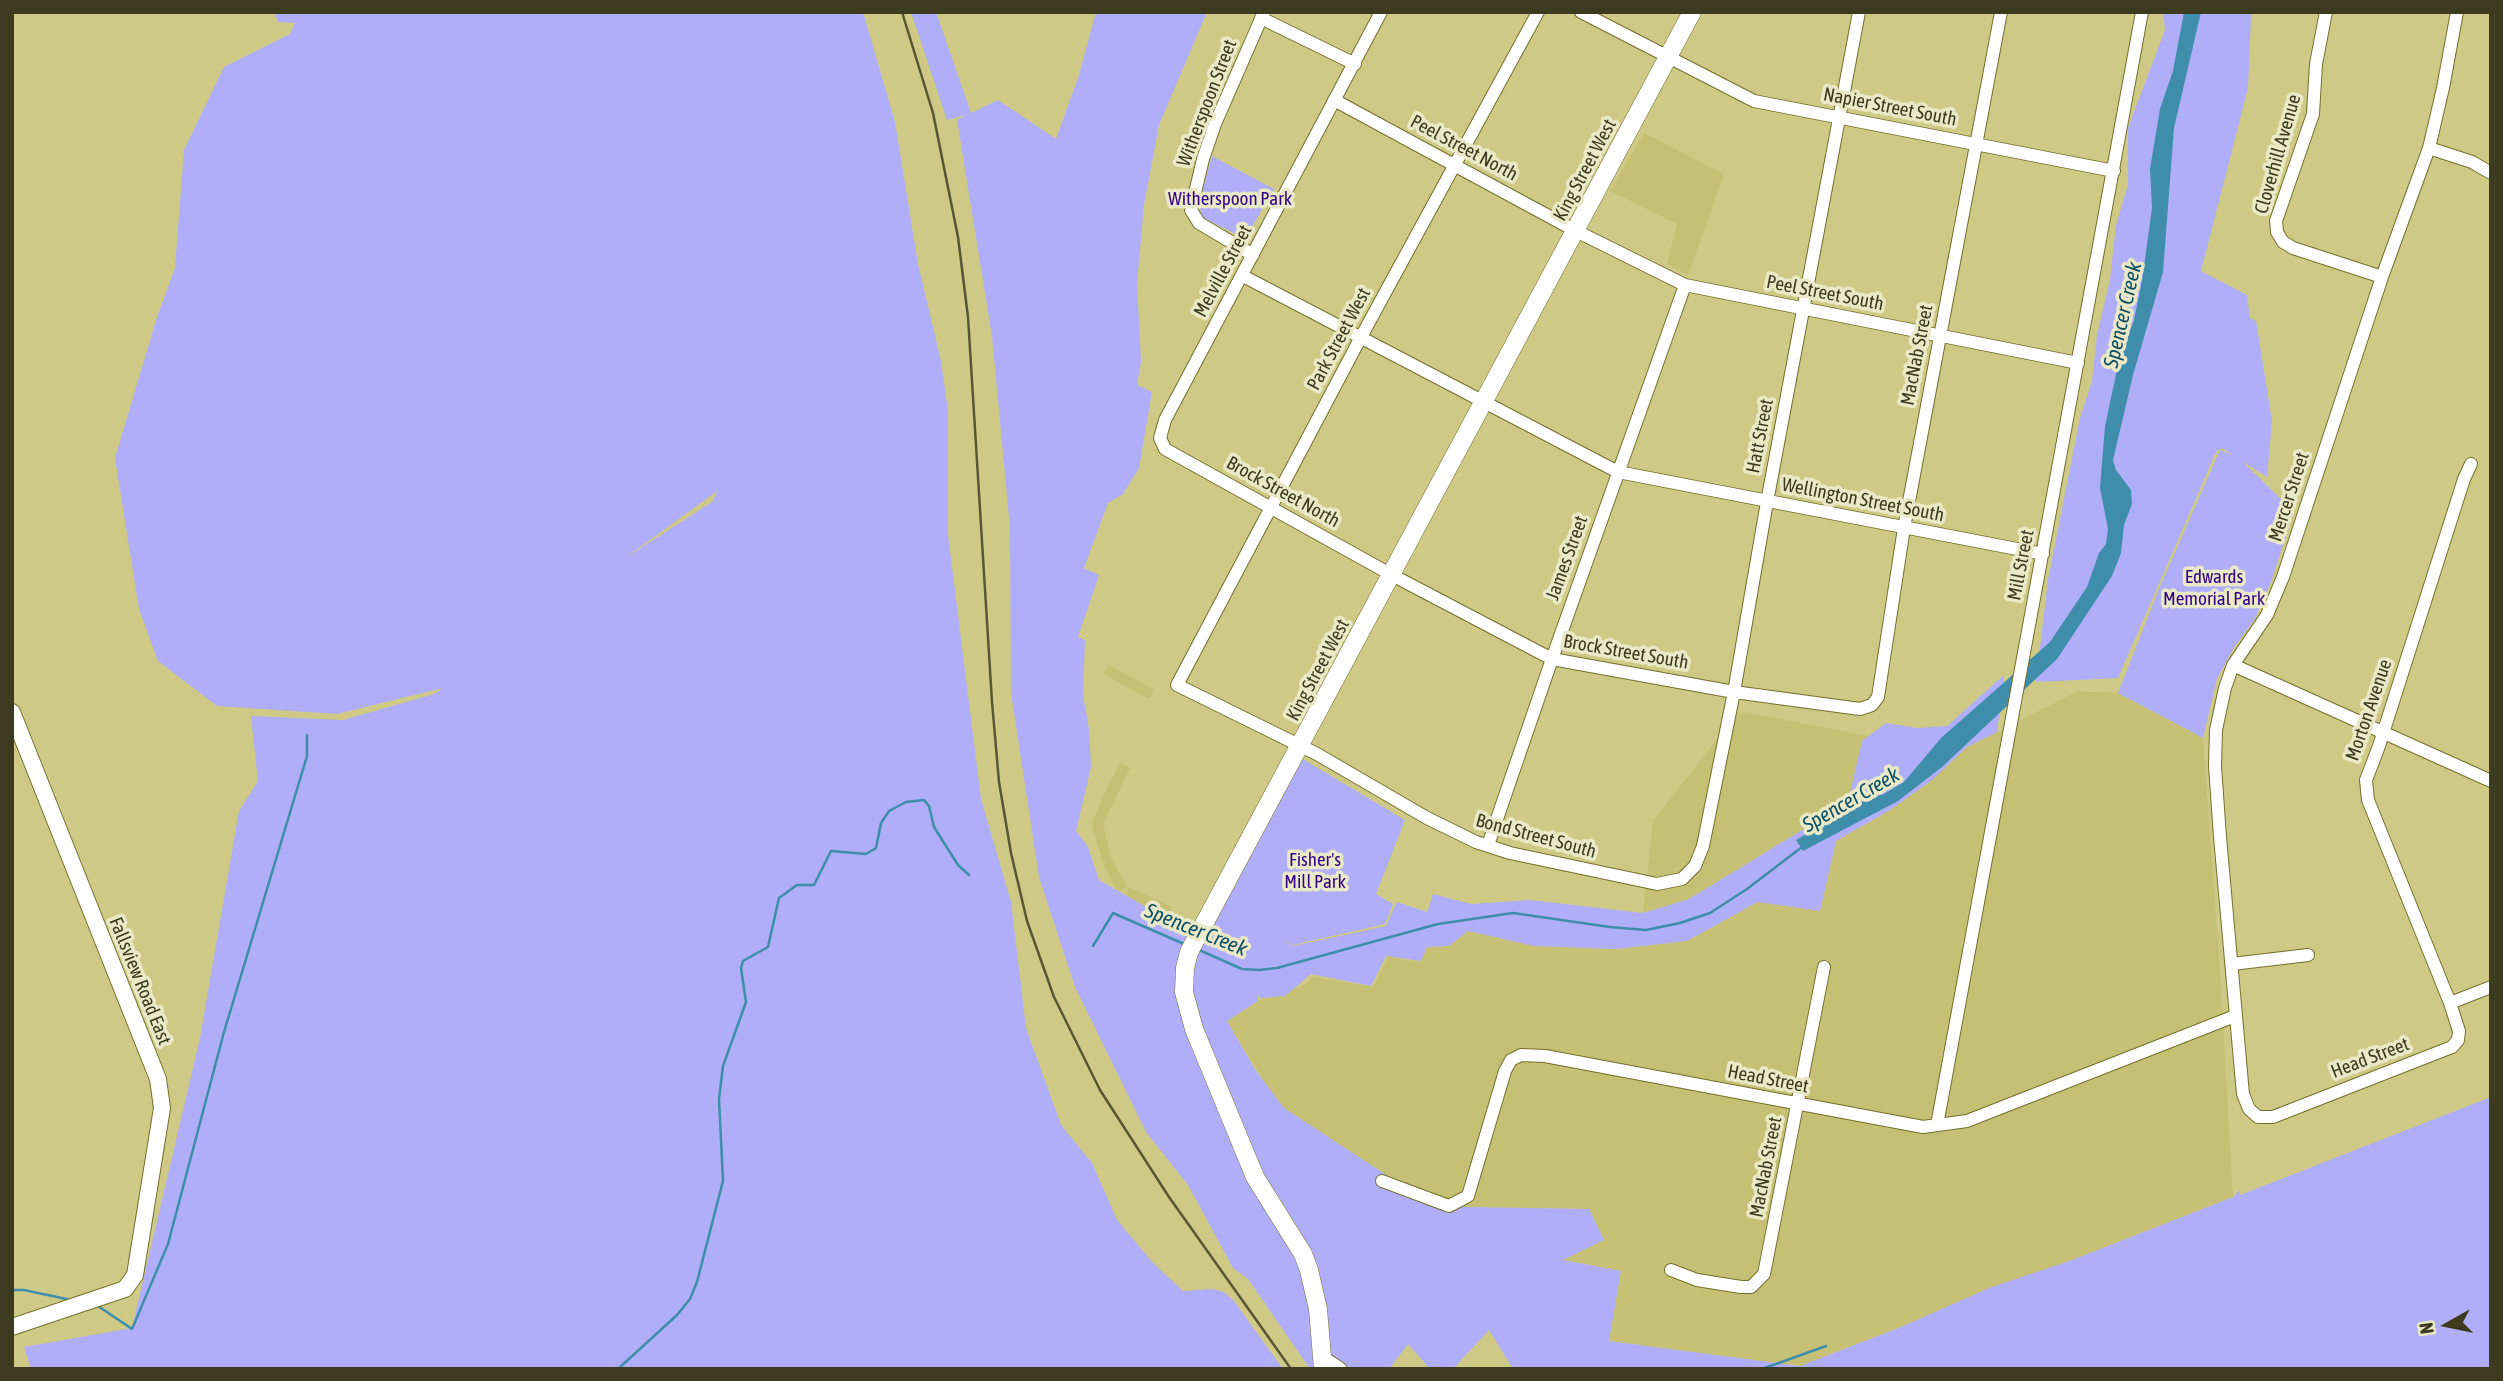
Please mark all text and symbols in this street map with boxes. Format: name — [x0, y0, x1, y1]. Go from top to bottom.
street label: Witherspoon Street — [1172, 36, 1242, 170]
street label: Napier Street South — [1821, 83, 1959, 131]
street label: Cloverhill Avenue — [2250, 92, 2306, 216]
street label: Peel Street North — [1406, 110, 1522, 186]
street label: King Street West — [1549, 115, 1621, 225]
park label: Witherspoon Park — [1168, 188, 1292, 210]
street label: Melville Street — [1189, 221, 1257, 321]
water label: Spencer Creek — [2099, 260, 2147, 370]
street label: Peel Street South — [1764, 270, 1886, 316]
street label: Park Street West — [1302, 284, 1376, 394]
street label: MacNab Street — [1896, 303, 1938, 407]
street label: Hatt Street — [1742, 397, 1778, 475]
street label: Mercer Street — [2264, 449, 2314, 545]
street label: Brock Street North — [1222, 451, 1344, 533]
street label: Wellington Street South — [1780, 473, 1946, 527]
street label: James Street — [1541, 513, 1593, 603]
street label: Mill Street — [2003, 528, 2039, 602]
park label: Edwards Memorial Park — [2163, 566, 2265, 610]
street label: King Street West — [1282, 615, 1354, 725]
street label: Brock Street South — [1562, 630, 1690, 674]
street label: Morton Avenue — [2341, 656, 2397, 764]
water label: Spencer Creek — [1798, 762, 1904, 838]
street label: Bond Street South — [1473, 809, 1599, 863]
park label: Fisher's Mill Park — [1284, 849, 1346, 893]
water label: Spencer Creek — [1141, 898, 1251, 962]
street label: Fallsview Road East — [104, 914, 176, 1048]
street label: Head Street — [2328, 1033, 2412, 1083]
street label: Head Street — [1726, 1060, 1810, 1098]
street label: MacNab Street — [1745, 1115, 1787, 1219]
north arrow — [2412, 1290, 2482, 1360]
text: N — [2415, 1321, 2438, 1336]

